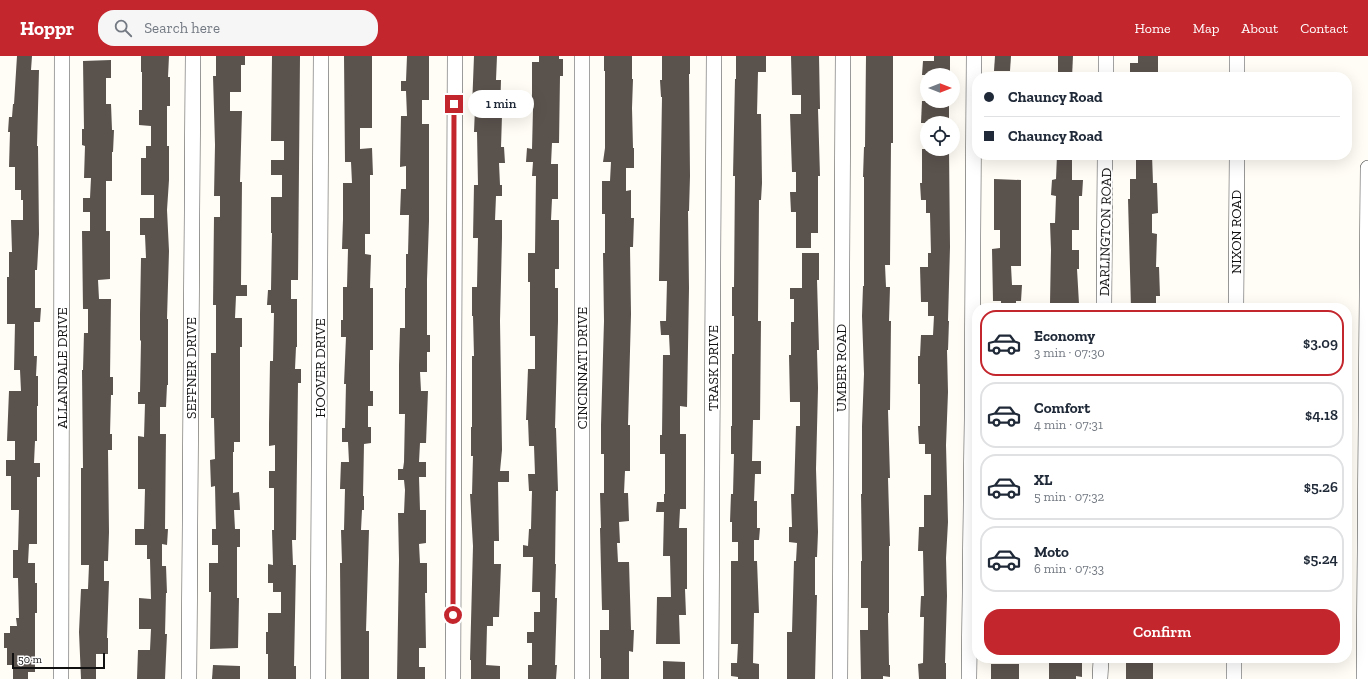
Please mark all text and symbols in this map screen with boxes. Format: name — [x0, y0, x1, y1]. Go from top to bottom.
search box — [98, 10, 378, 46]
text: Hoppr — [20, 17, 74, 40]
icon: search — [112, 17, 134, 39]
text: Search here — [144, 19, 220, 37]
text: Home — [1135, 20, 1171, 37]
text: Map — [1193, 20, 1219, 37]
text: About — [1241, 20, 1278, 37]
text: Contact — [1300, 20, 1348, 37]
north arrow — [920, 68, 960, 108]
map controls — [920, 68, 960, 156]
text: Chauncy Road — [1008, 88, 1103, 106]
callout: 1 min — [468, 90, 534, 118]
route end — [445, 95, 463, 113]
text: 1 min — [486, 96, 516, 111]
button: locate — [920, 116, 960, 156]
text: Chauncy Road — [1008, 127, 1103, 145]
street label: DARLINGTON ROAD — [1096, 167, 1115, 296]
street label: NIXON ROAD — [1228, 190, 1245, 274]
street label: ALLANDALE DRIVE — [54, 307, 71, 429]
street label: CINCINNATI DRIVE — [574, 307, 591, 429]
street label: SEFFNER DRIVE — [183, 317, 200, 419]
street label: HOOVER DRIVE — [312, 318, 329, 418]
street label: UMBER ROAD — [833, 324, 850, 412]
street label: TRASK DRIVE — [705, 325, 722, 411]
icon: car — [986, 325, 1022, 361]
text: Economy — [1034, 327, 1095, 345]
text: $3.09 — [1303, 334, 1338, 352]
text: 3 min · 07:30 — [1034, 345, 1105, 360]
icon: car — [986, 397, 1022, 433]
text: Comfort — [1034, 399, 1090, 417]
text: $4.18 — [1305, 406, 1338, 424]
text: 4 min · 07:31 — [1034, 417, 1103, 432]
icon: car — [986, 469, 1022, 505]
text: XL — [1034, 471, 1052, 489]
text: $5.26 — [1304, 478, 1338, 496]
text: 5 min · 07:32 — [1034, 489, 1104, 504]
icon: car — [986, 541, 1022, 577]
text: Moto — [1034, 543, 1069, 561]
text: $5.24 — [1303, 550, 1338, 568]
text: 6 min · 07:33 — [1034, 561, 1104, 576]
route start — [444, 606, 462, 624]
button: Confirm — [984, 609, 1340, 655]
scale bar — [12, 651, 105, 670]
text: 50 m — [18, 653, 42, 666]

